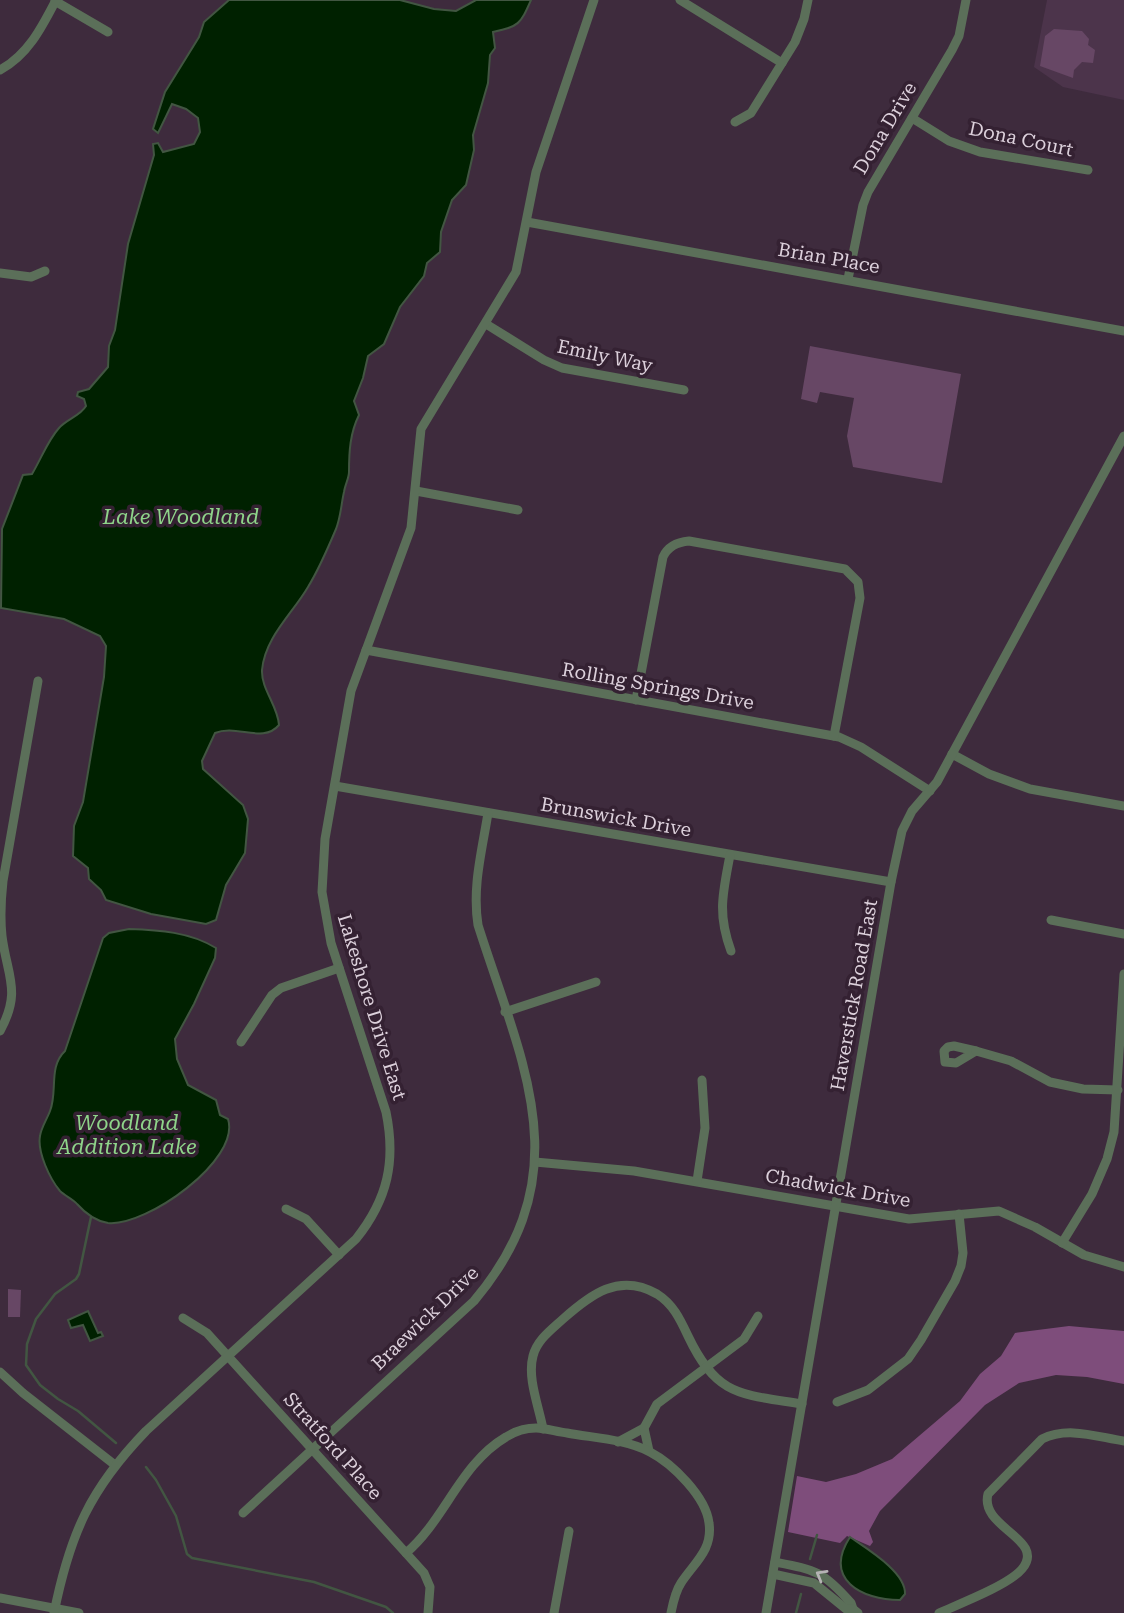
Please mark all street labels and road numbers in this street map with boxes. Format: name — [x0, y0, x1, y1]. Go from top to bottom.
street label: Dona Drive — [849, 78, 921, 178]
street label: Dona Court — [967, 117, 1075, 161]
street label: Brian Place — [776, 238, 882, 278]
street label: Emily Way — [555, 335, 656, 377]
street label: Rolling Springs Drive — [560, 658, 756, 714]
street label: Brunswick Drive — [539, 792, 693, 842]
street label: Haverstick Road East — [826, 897, 882, 1093]
street label: Lakeshore Drive East — [333, 911, 411, 1103]
street label: Chadwick Drive — [764, 1164, 912, 1212]
street label: Braewick Drive — [367, 1261, 483, 1375]
street label: Stratford Place — [279, 1388, 387, 1504]

